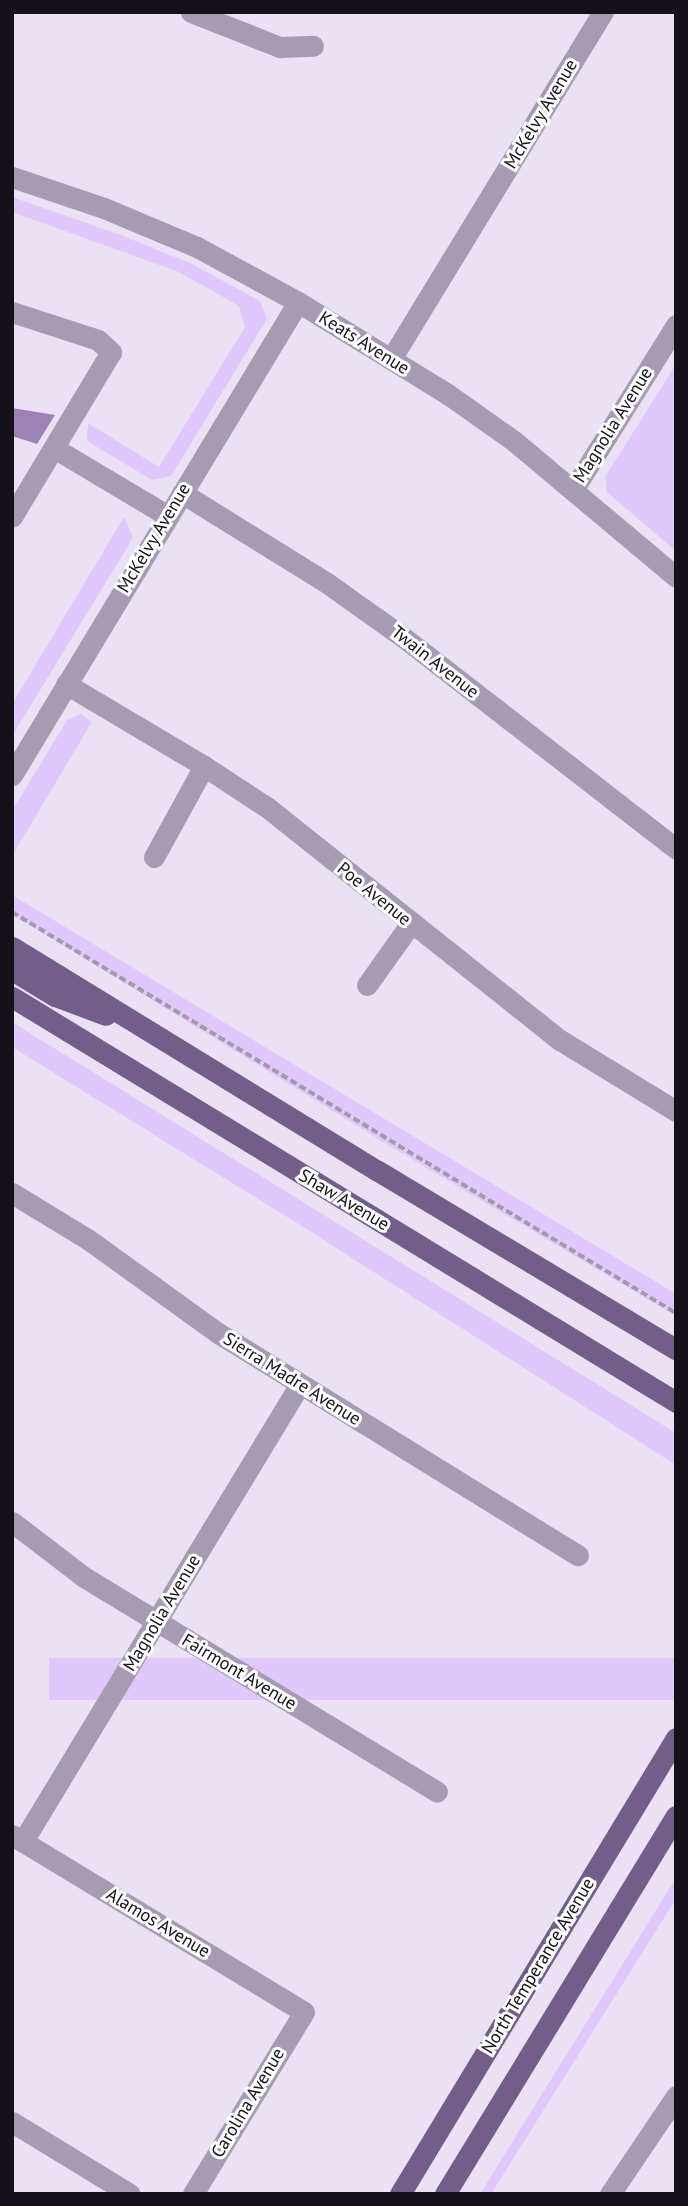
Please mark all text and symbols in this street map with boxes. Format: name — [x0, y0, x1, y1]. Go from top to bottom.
street label: McKelvy Avenue — [500, 55, 582, 173]
street label: Keats Avenue — [315, 307, 413, 379]
street label: Magnolia Avenue — [569, 363, 657, 487]
street label: McKelvy Avenue — [113, 479, 195, 597]
street label: Twain Avenue — [387, 621, 483, 703]
street label: Poe Avenue — [333, 858, 415, 930]
street label: Shaw Avenue — [294, 1164, 394, 1236]
street label: Sierra Madre Avenue — [219, 1328, 365, 1430]
street label: Magnolia Avenue — [119, 1551, 205, 1675]
street label: Fairmont Avenue — [178, 1629, 300, 1715]
street label: North Temperance Avenue — [477, 1874, 599, 2058]
street label: Alamos Avenue — [102, 1883, 214, 1963]
street label: Carolina Avenue — [207, 2044, 289, 2162]

